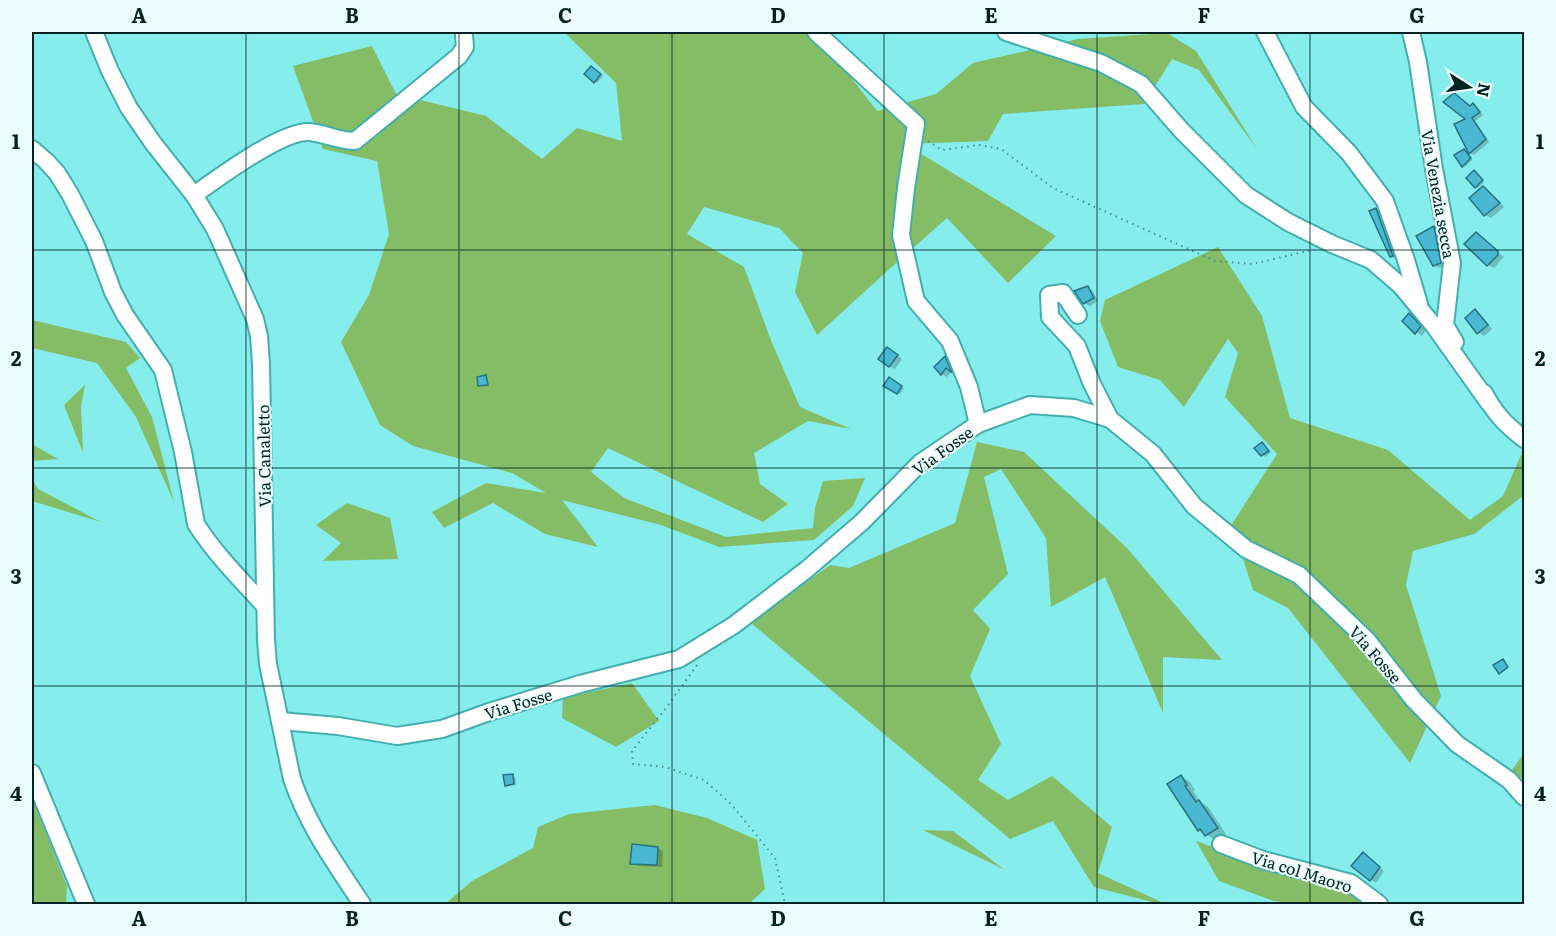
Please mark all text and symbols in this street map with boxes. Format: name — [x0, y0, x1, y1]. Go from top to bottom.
text: A — [131, 0, 147, 29]
text: B — [345, 0, 359, 29]
text: C — [558, 0, 572, 29]
text: D — [770, 0, 786, 29]
text: E — [984, 0, 998, 29]
text: F — [1198, 0, 1211, 29]
text: G — [1409, 0, 1425, 29]
north arrow — [1439, 57, 1499, 117]
text: N — [1472, 81, 1498, 99]
text: 1 — [12, 125, 20, 155]
text: 1 — [1536, 125, 1544, 155]
street label: Via Venezia secca — [1416, 128, 1462, 261]
text: 2 — [11, 342, 22, 372]
text: 2 — [1535, 342, 1546, 372]
street label: Via Canaletto — [250, 404, 276, 508]
street label: Via Fosse — [907, 420, 977, 480]
text: 3 — [10, 560, 22, 590]
text: 3 — [1534, 560, 1546, 590]
street label: Via Fosse — [1344, 620, 1408, 688]
street label: Via Fosse — [481, 681, 555, 725]
text: 4 — [10, 777, 22, 807]
text: 4 — [1534, 777, 1546, 807]
street label: Via col Maoro — [1248, 844, 1356, 898]
text: A — [131, 902, 147, 932]
text: B — [345, 902, 359, 932]
text: C — [558, 902, 572, 932]
text: D — [770, 902, 786, 932]
text: E — [984, 902, 998, 932]
text: F — [1198, 902, 1211, 932]
text: G — [1409, 902, 1425, 932]

